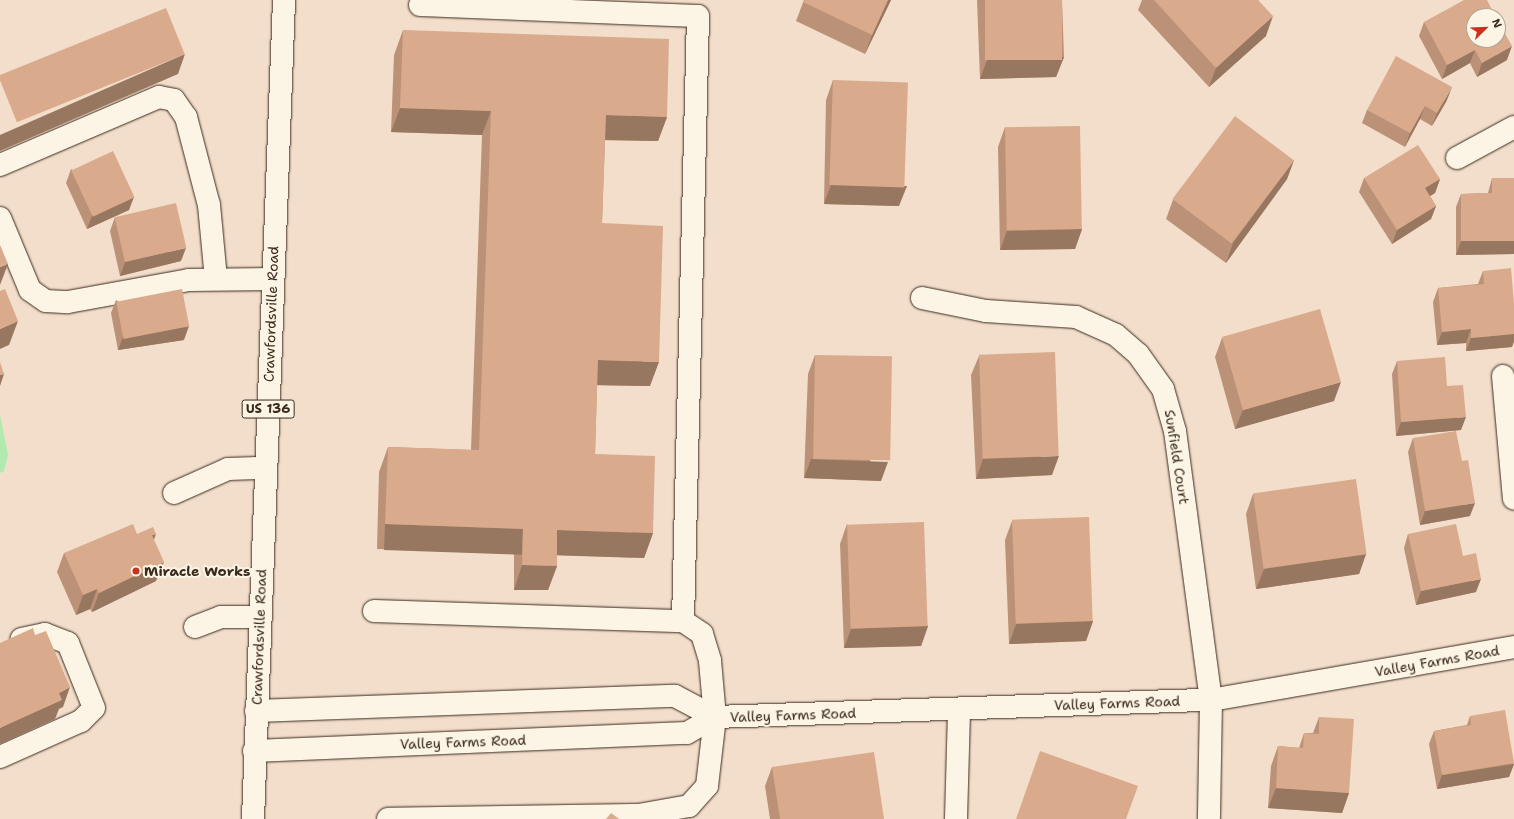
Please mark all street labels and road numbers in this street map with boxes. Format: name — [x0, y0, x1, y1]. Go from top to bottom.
street label: Crawfordsville Road — [260, 246, 282, 382]
road number: US 136 — [241, 398, 295, 420]
street label: Sunfield Court — [1161, 408, 1193, 506]
street label: Crawfordsville Road — [248, 569, 270, 705]
street label: Valley Farms Road — [1373, 642, 1501, 680]
street label: Valley Farms Road — [1054, 692, 1180, 714]
street label: Valley Farms Road — [730, 704, 856, 726]
street label: Valley Farms Road — [400, 731, 526, 753]

